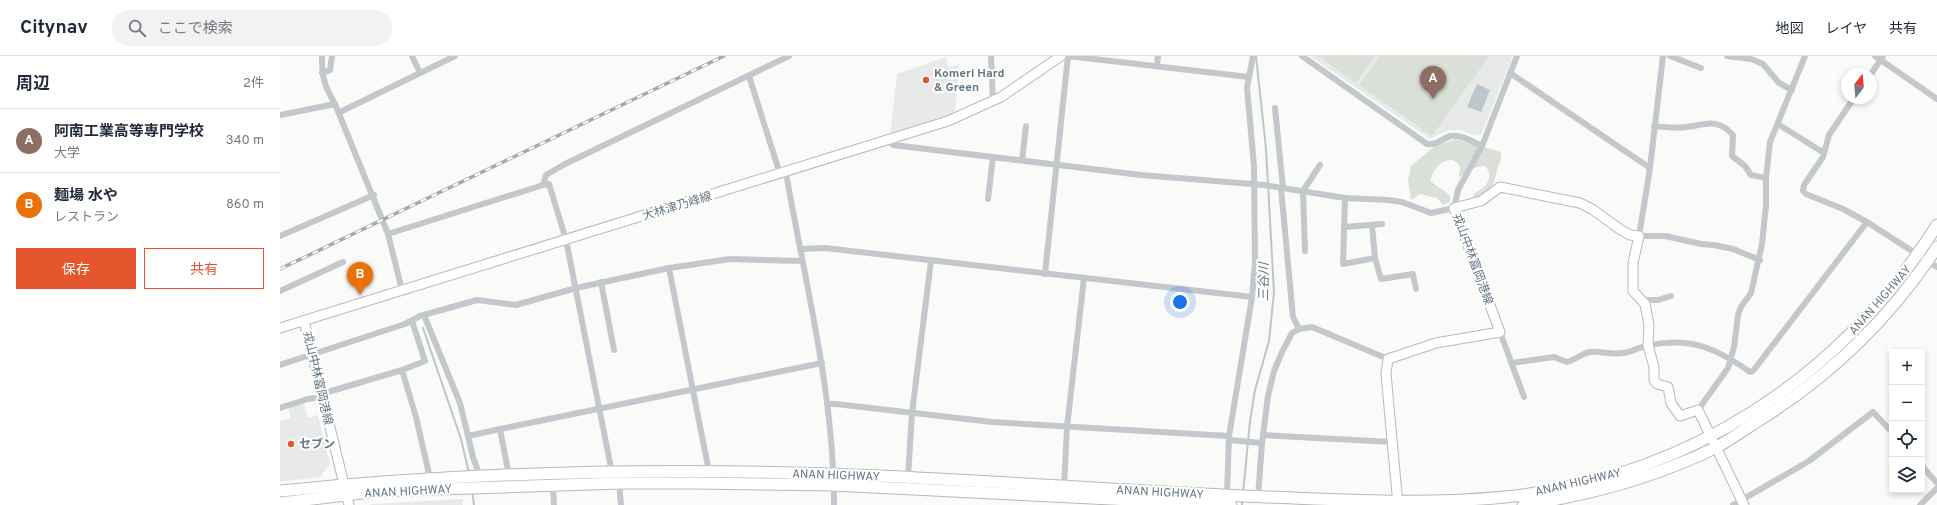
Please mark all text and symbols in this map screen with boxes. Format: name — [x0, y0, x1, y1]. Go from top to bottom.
search box — [112, 10, 392, 46]
text: Citynav — [20, 16, 88, 40]
icon: search — [126, 17, 148, 39]
text: ここで検索 — [158, 20, 233, 39]
text: 地図 — [1775, 21, 1803, 38]
text: レイヤ — [1825, 21, 1867, 38]
text: 共有 — [1889, 21, 1917, 38]
place label: Komeri Hard & Green — [934, 66, 1004, 96]
pin: A — [1420, 66, 1446, 99]
north arrow — [1841, 68, 1877, 104]
text: 周辺 — [16, 74, 50, 96]
marker: Komeri Hard & Green — [921, 75, 931, 85]
text: 2件 — [243, 76, 264, 92]
text: 阿南工業高等専門学校 — [54, 123, 204, 142]
text: A — [24, 133, 34, 149]
text: 340 m — [226, 133, 264, 149]
text: 大学 — [54, 146, 80, 162]
text: 麺場 水や — [54, 187, 118, 206]
street label: 大林津乃峰線 — [641, 189, 714, 225]
text: B — [25, 197, 33, 213]
text: 860 m — [226, 197, 264, 213]
text: レストラン — [54, 210, 119, 226]
street label: 戎山中林富岡港線 — [1448, 211, 1496, 307]
button: 保存 — [16, 248, 136, 289]
button: 共有 — [144, 248, 264, 289]
water label: 三谷川 — [1257, 261, 1273, 302]
pin: B — [347, 262, 373, 295]
street label: ANAN HIGHWAY — [1846, 262, 1916, 339]
your location — [1170, 292, 1190, 312]
street label: 戎山中林富岡港線 — [298, 330, 336, 427]
map controls — [1889, 349, 1925, 493]
button: + — [1889, 349, 1925, 385]
button: − — [1889, 385, 1925, 421]
button: locate — [1889, 421, 1925, 457]
place label: セブン — [299, 437, 335, 453]
marker: セブン — [286, 439, 296, 449]
button: layers — [1889, 457, 1925, 493]
street label: ANAN HIGHWAY — [1534, 465, 1623, 501]
street label: ANAN HIGHWAY — [792, 466, 881, 486]
street label: ANAN HIGHWAY — [364, 482, 453, 502]
street label: ANAN HIGHWAY — [1116, 483, 1205, 503]

